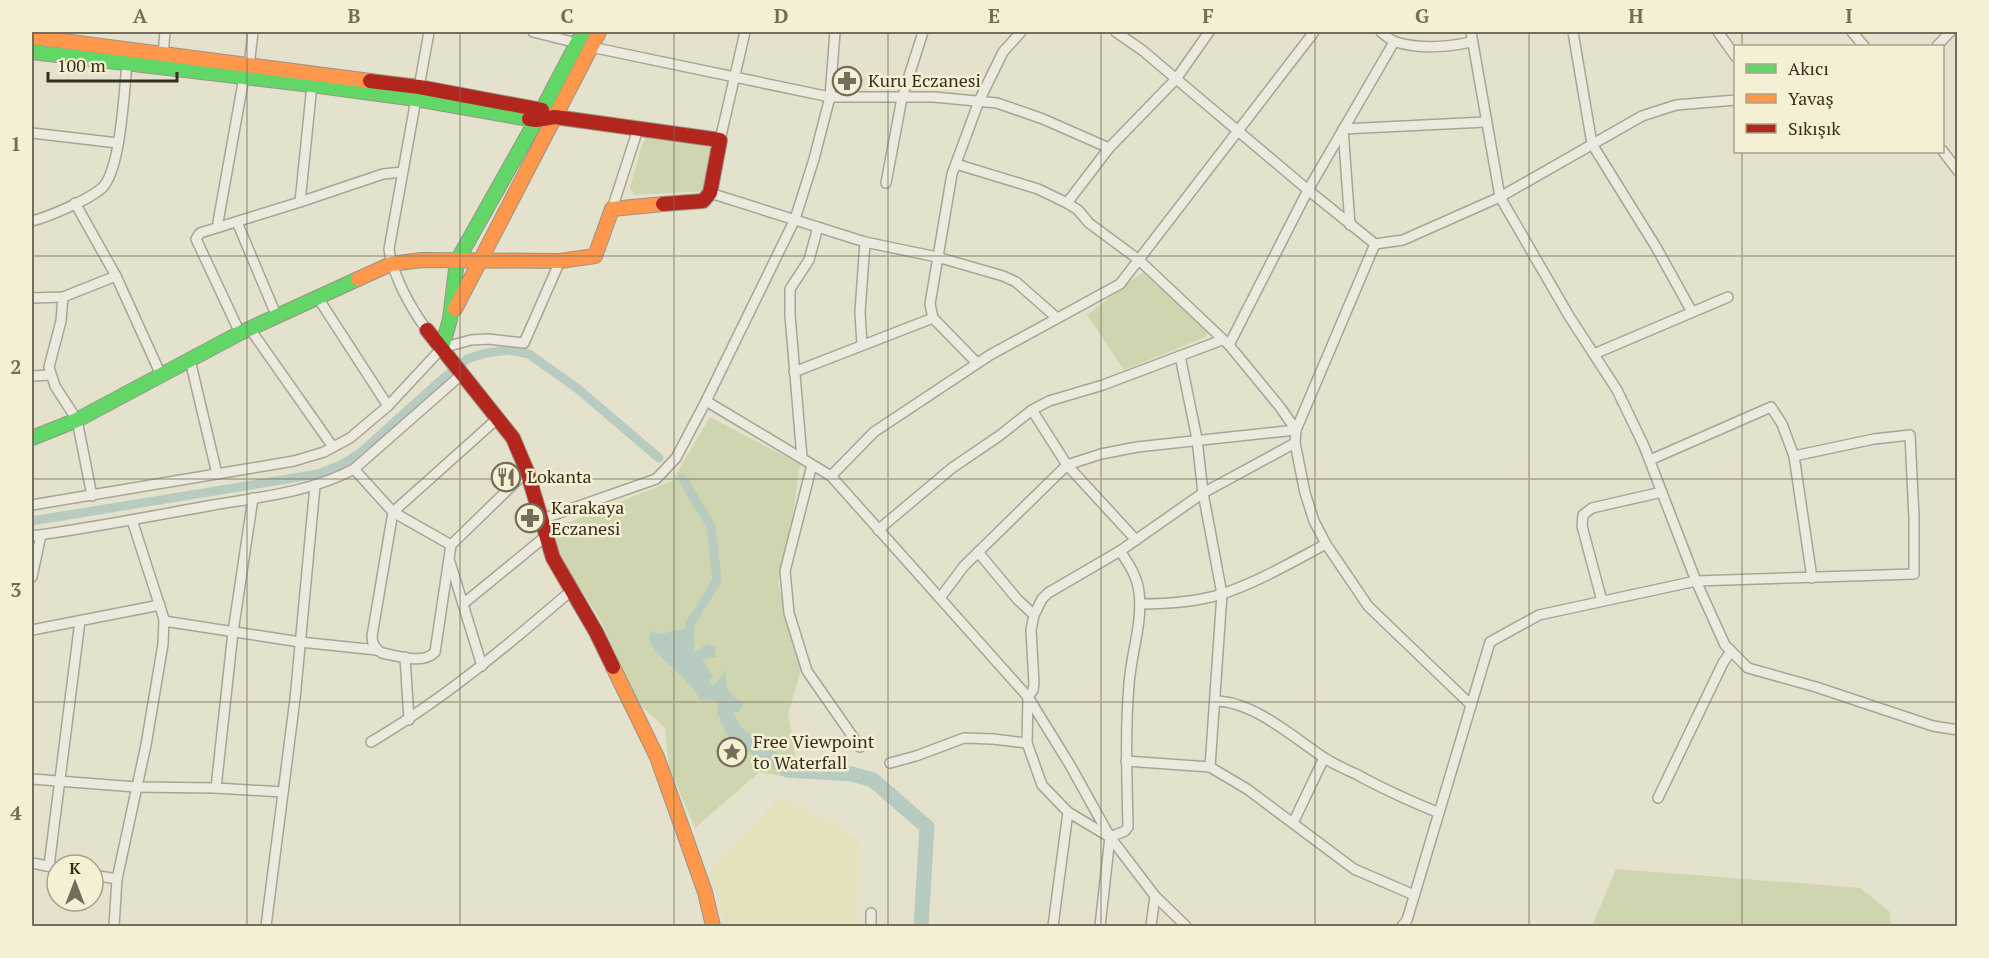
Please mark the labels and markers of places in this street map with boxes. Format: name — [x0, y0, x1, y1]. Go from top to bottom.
pharmacy icon: Kuru Eczanesi — [831, 65, 863, 97]
place label: Kuru Eczanesi — [868, 68, 981, 92]
restaurant icon: Lokanta — [490, 461, 522, 493]
place label: Lokanta — [527, 464, 592, 488]
place label: Karakaya Eczanesi — [551, 495, 624, 540]
pharmacy icon: Karakaya Eczanesi — [514, 502, 546, 534]
place label: Free Viewpoint to Waterfall — [753, 729, 875, 774]
place icon: Free Viewpoint to Waterfall — [716, 736, 748, 768]

